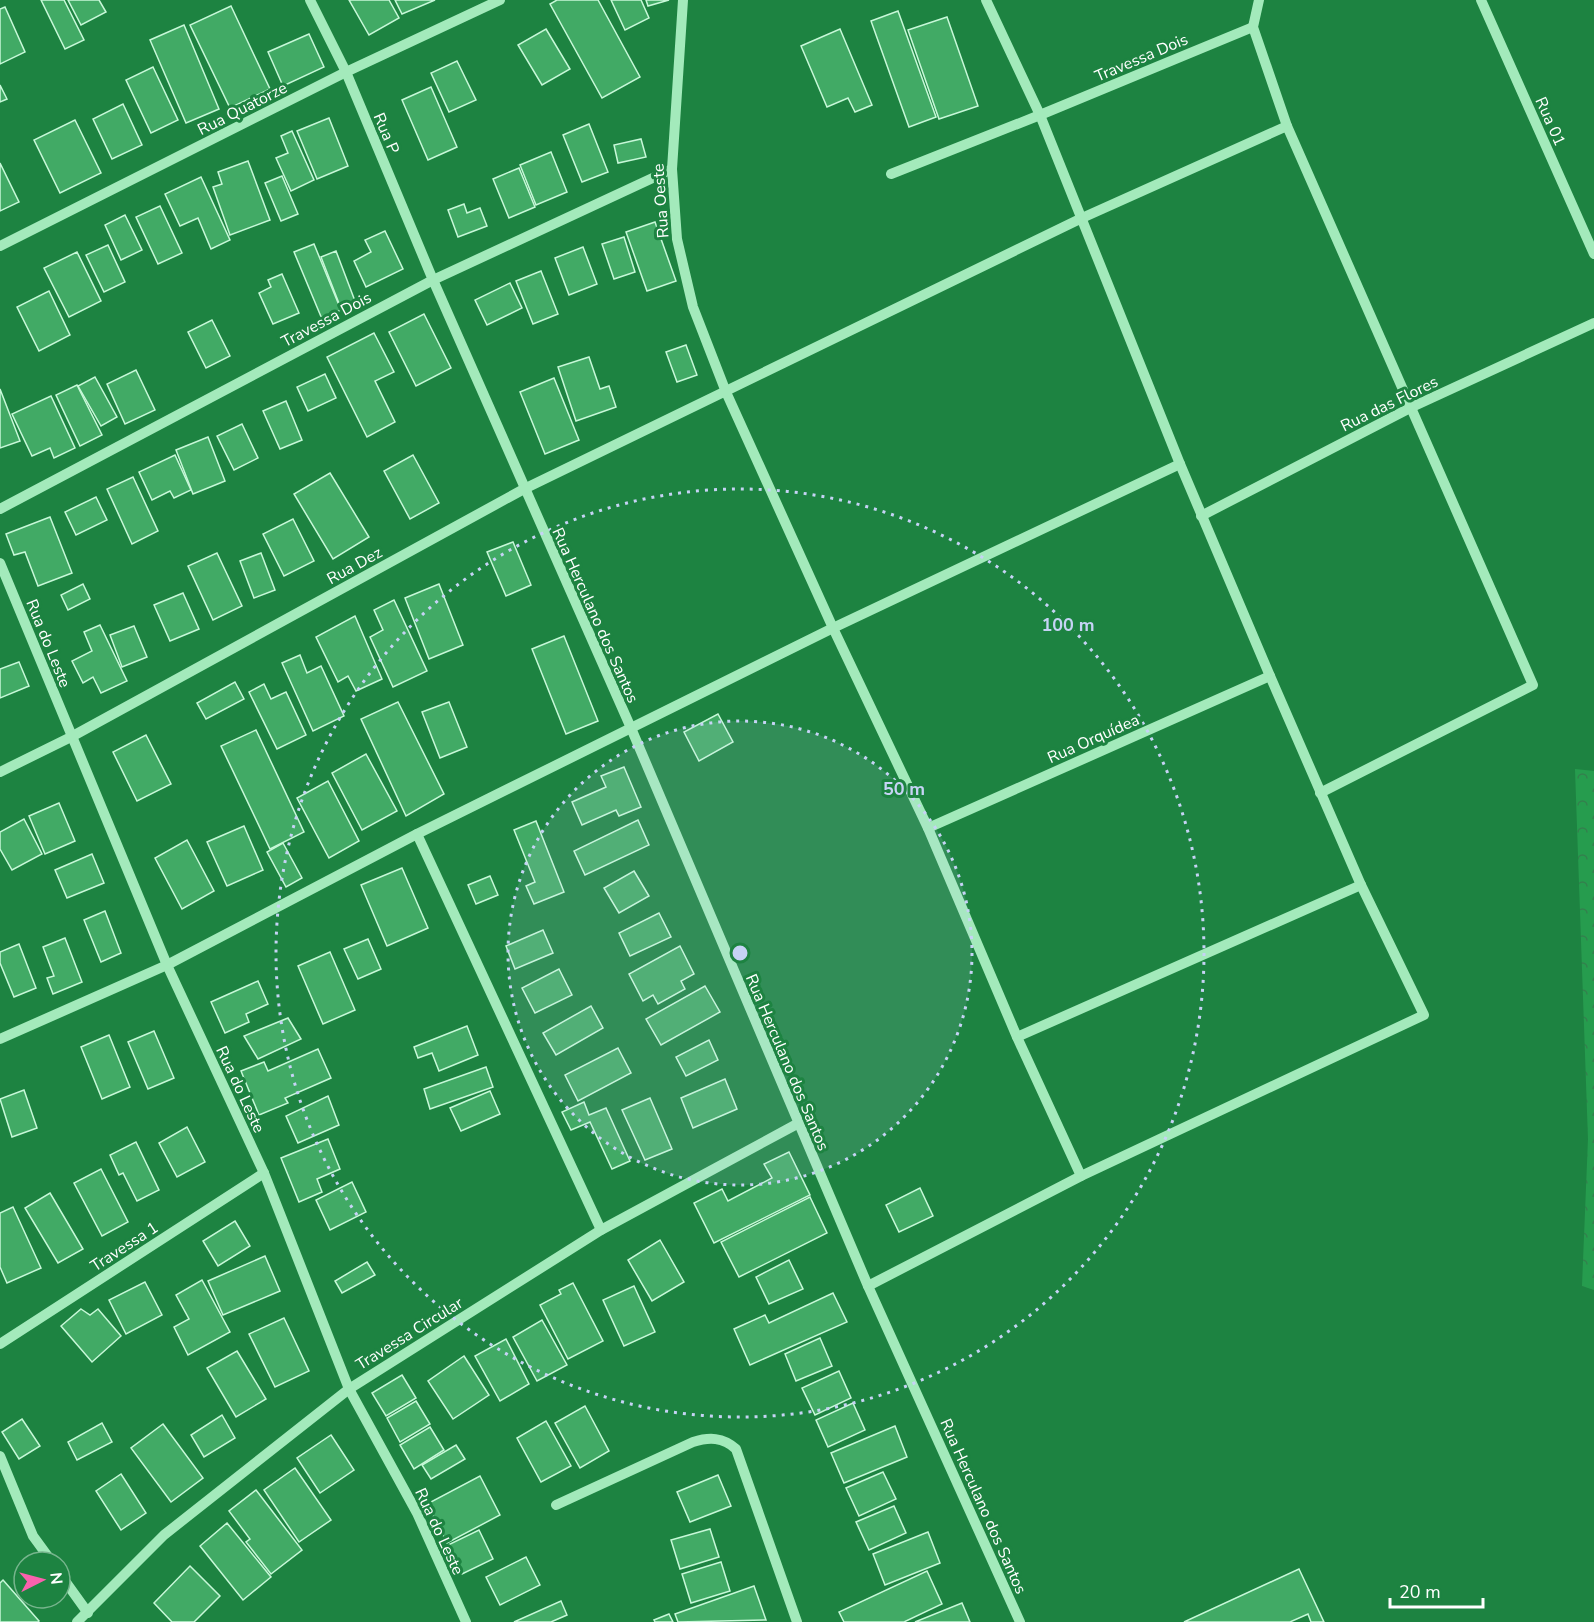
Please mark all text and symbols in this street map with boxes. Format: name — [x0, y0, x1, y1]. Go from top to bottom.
street label: Travessa Dois — [1091, 28, 1191, 87]
street label: Rua Quatorze — [194, 77, 291, 141]
street label: Rua 01 — [1530, 93, 1571, 149]
street label: Rua P — [368, 110, 404, 157]
street label: Rua Oeste — [647, 163, 675, 239]
street label: Travessa Dois — [277, 287, 375, 353]
street label: Rua das Flores — [1337, 371, 1442, 437]
street label: Rua Herculano dos Santos — [546, 524, 644, 707]
street label: Rua Dez — [323, 542, 386, 590]
street label: Rua do Leste — [20, 596, 76, 691]
text: 100 m — [1041, 613, 1095, 637]
street label: Rua Orquídea — [1044, 709, 1143, 769]
text: 50 m — [883, 777, 925, 801]
centre of rings — [730, 943, 750, 963]
street label: Rua Herculano dos Santos — [740, 971, 834, 1154]
street label: Rua do Leste — [210, 1042, 270, 1136]
street label: Travessa 1 — [86, 1217, 163, 1277]
street label: Travessa Circular — [352, 1292, 468, 1376]
street label: Rua Herculano dos Santos — [934, 1415, 1032, 1598]
street label: Rua do Leste — [409, 1484, 469, 1578]
north arrow — [12, 1550, 72, 1610]
text: N — [44, 1571, 67, 1586]
scale bar — [1390, 1571, 1483, 1609]
text: 20 m — [1399, 1580, 1441, 1604]

